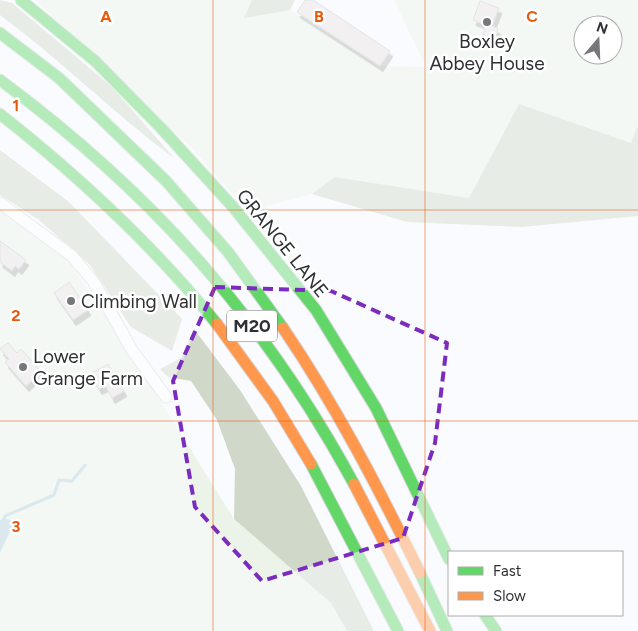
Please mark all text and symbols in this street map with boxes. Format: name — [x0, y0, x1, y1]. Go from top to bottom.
text: A — [100, 7, 112, 26]
text: B — [314, 7, 324, 26]
text: C — [526, 7, 538, 26]
north arrow — [573, 15, 623, 65]
marker: Boxley Abbey House — [481, 16, 493, 28]
text: N — [594, 18, 610, 38]
place label: Boxley Abbey House — [429, 30, 545, 75]
text: 1 — [13, 96, 19, 115]
street label: GRANGE LANE — [232, 184, 333, 302]
place label: Climbing Wall — [81, 290, 197, 313]
marker: Climbing Wall — [65, 295, 77, 307]
text: 2 — [11, 306, 21, 325]
road number: M20 — [227, 310, 277, 342]
place label: Lower Grange Farm — [33, 345, 143, 390]
marker: Lower Grange Farm — [17, 361, 29, 373]
text: 3 — [12, 517, 21, 536]
legend — [448, 551, 623, 616]
text: Fast — [493, 562, 522, 580]
text: Slow — [493, 587, 526, 605]

